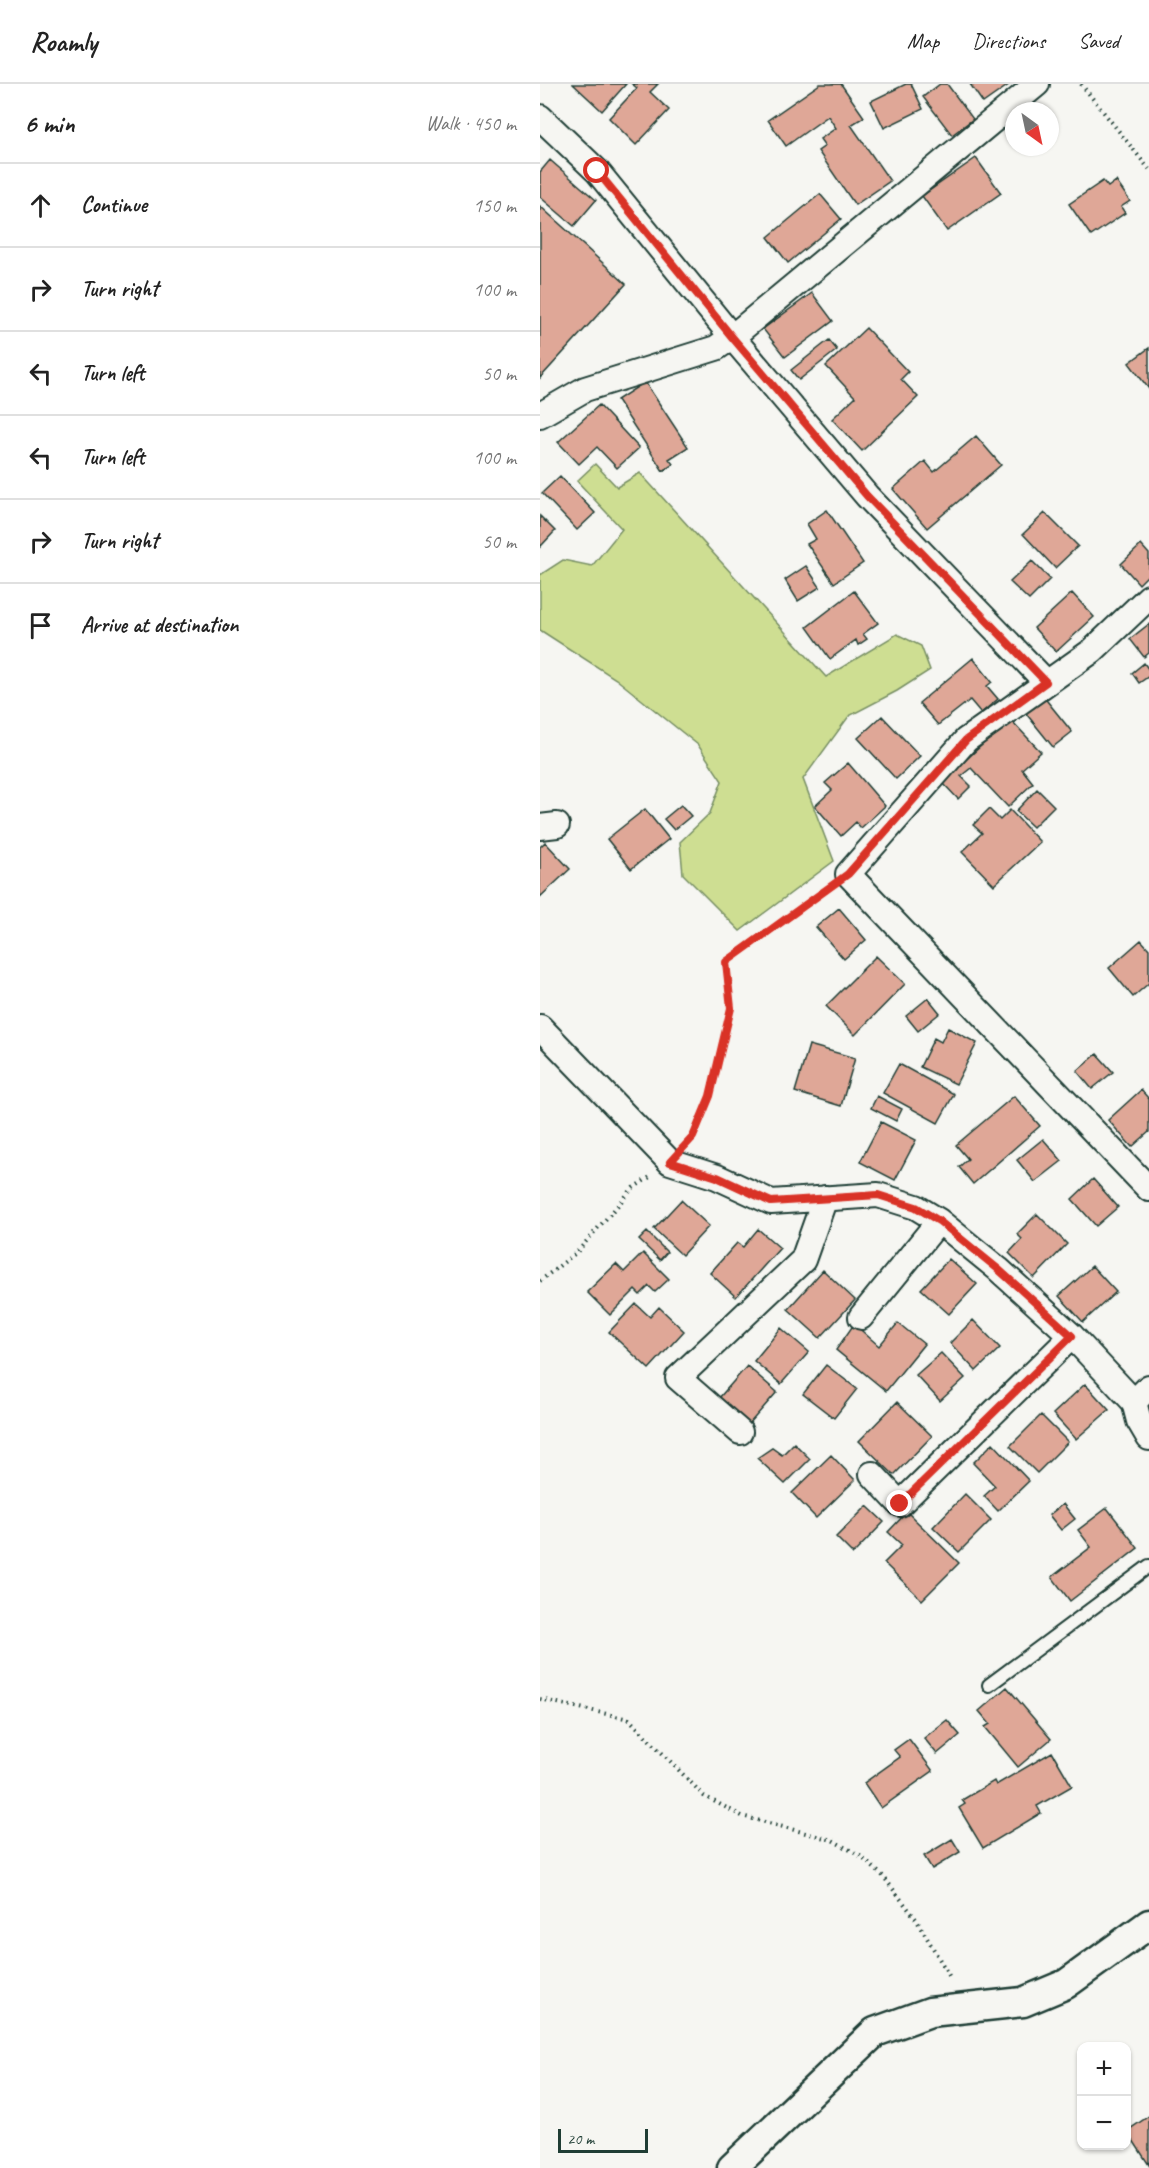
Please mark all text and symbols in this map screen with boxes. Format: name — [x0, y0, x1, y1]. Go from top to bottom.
text: Roamly — [30, 24, 97, 59]
text: Map — [907, 28, 939, 54]
text: Directions — [972, 28, 1045, 54]
text: Saved — [1078, 28, 1119, 54]
north arrow — [1005, 102, 1059, 156]
text: 6 min — [24, 107, 74, 140]
text: Walk · 450 m — [426, 111, 516, 136]
route start — [583, 157, 609, 183]
icon: ahead — [24, 189, 57, 222]
text: Continue — [81, 191, 147, 219]
text: 150 m — [473, 193, 516, 218]
icon: right — [24, 273, 57, 306]
text: Turn right — [81, 275, 158, 303]
text: 100 m — [473, 277, 516, 302]
icon: left — [24, 357, 57, 390]
text: Turn left — [81, 359, 145, 387]
text: 50 m — [482, 361, 516, 386]
icon: left — [24, 441, 57, 474]
text: Turn left — [81, 443, 145, 471]
text: 100 m — [473, 445, 516, 470]
icon: right — [24, 525, 57, 558]
text: Turn right — [81, 527, 158, 555]
text: 50 m — [482, 529, 516, 554]
icon: arrive — [24, 609, 57, 642]
text: Arrive at destination — [81, 611, 238, 639]
route end — [886, 1490, 912, 1516]
map controls — [1077, 2042, 1131, 2150]
button: + — [1077, 2042, 1131, 2096]
button: − — [1077, 2096, 1131, 2150]
scale bar — [558, 2126, 648, 2154]
text: 20 m — [567, 2129, 594, 2149]

